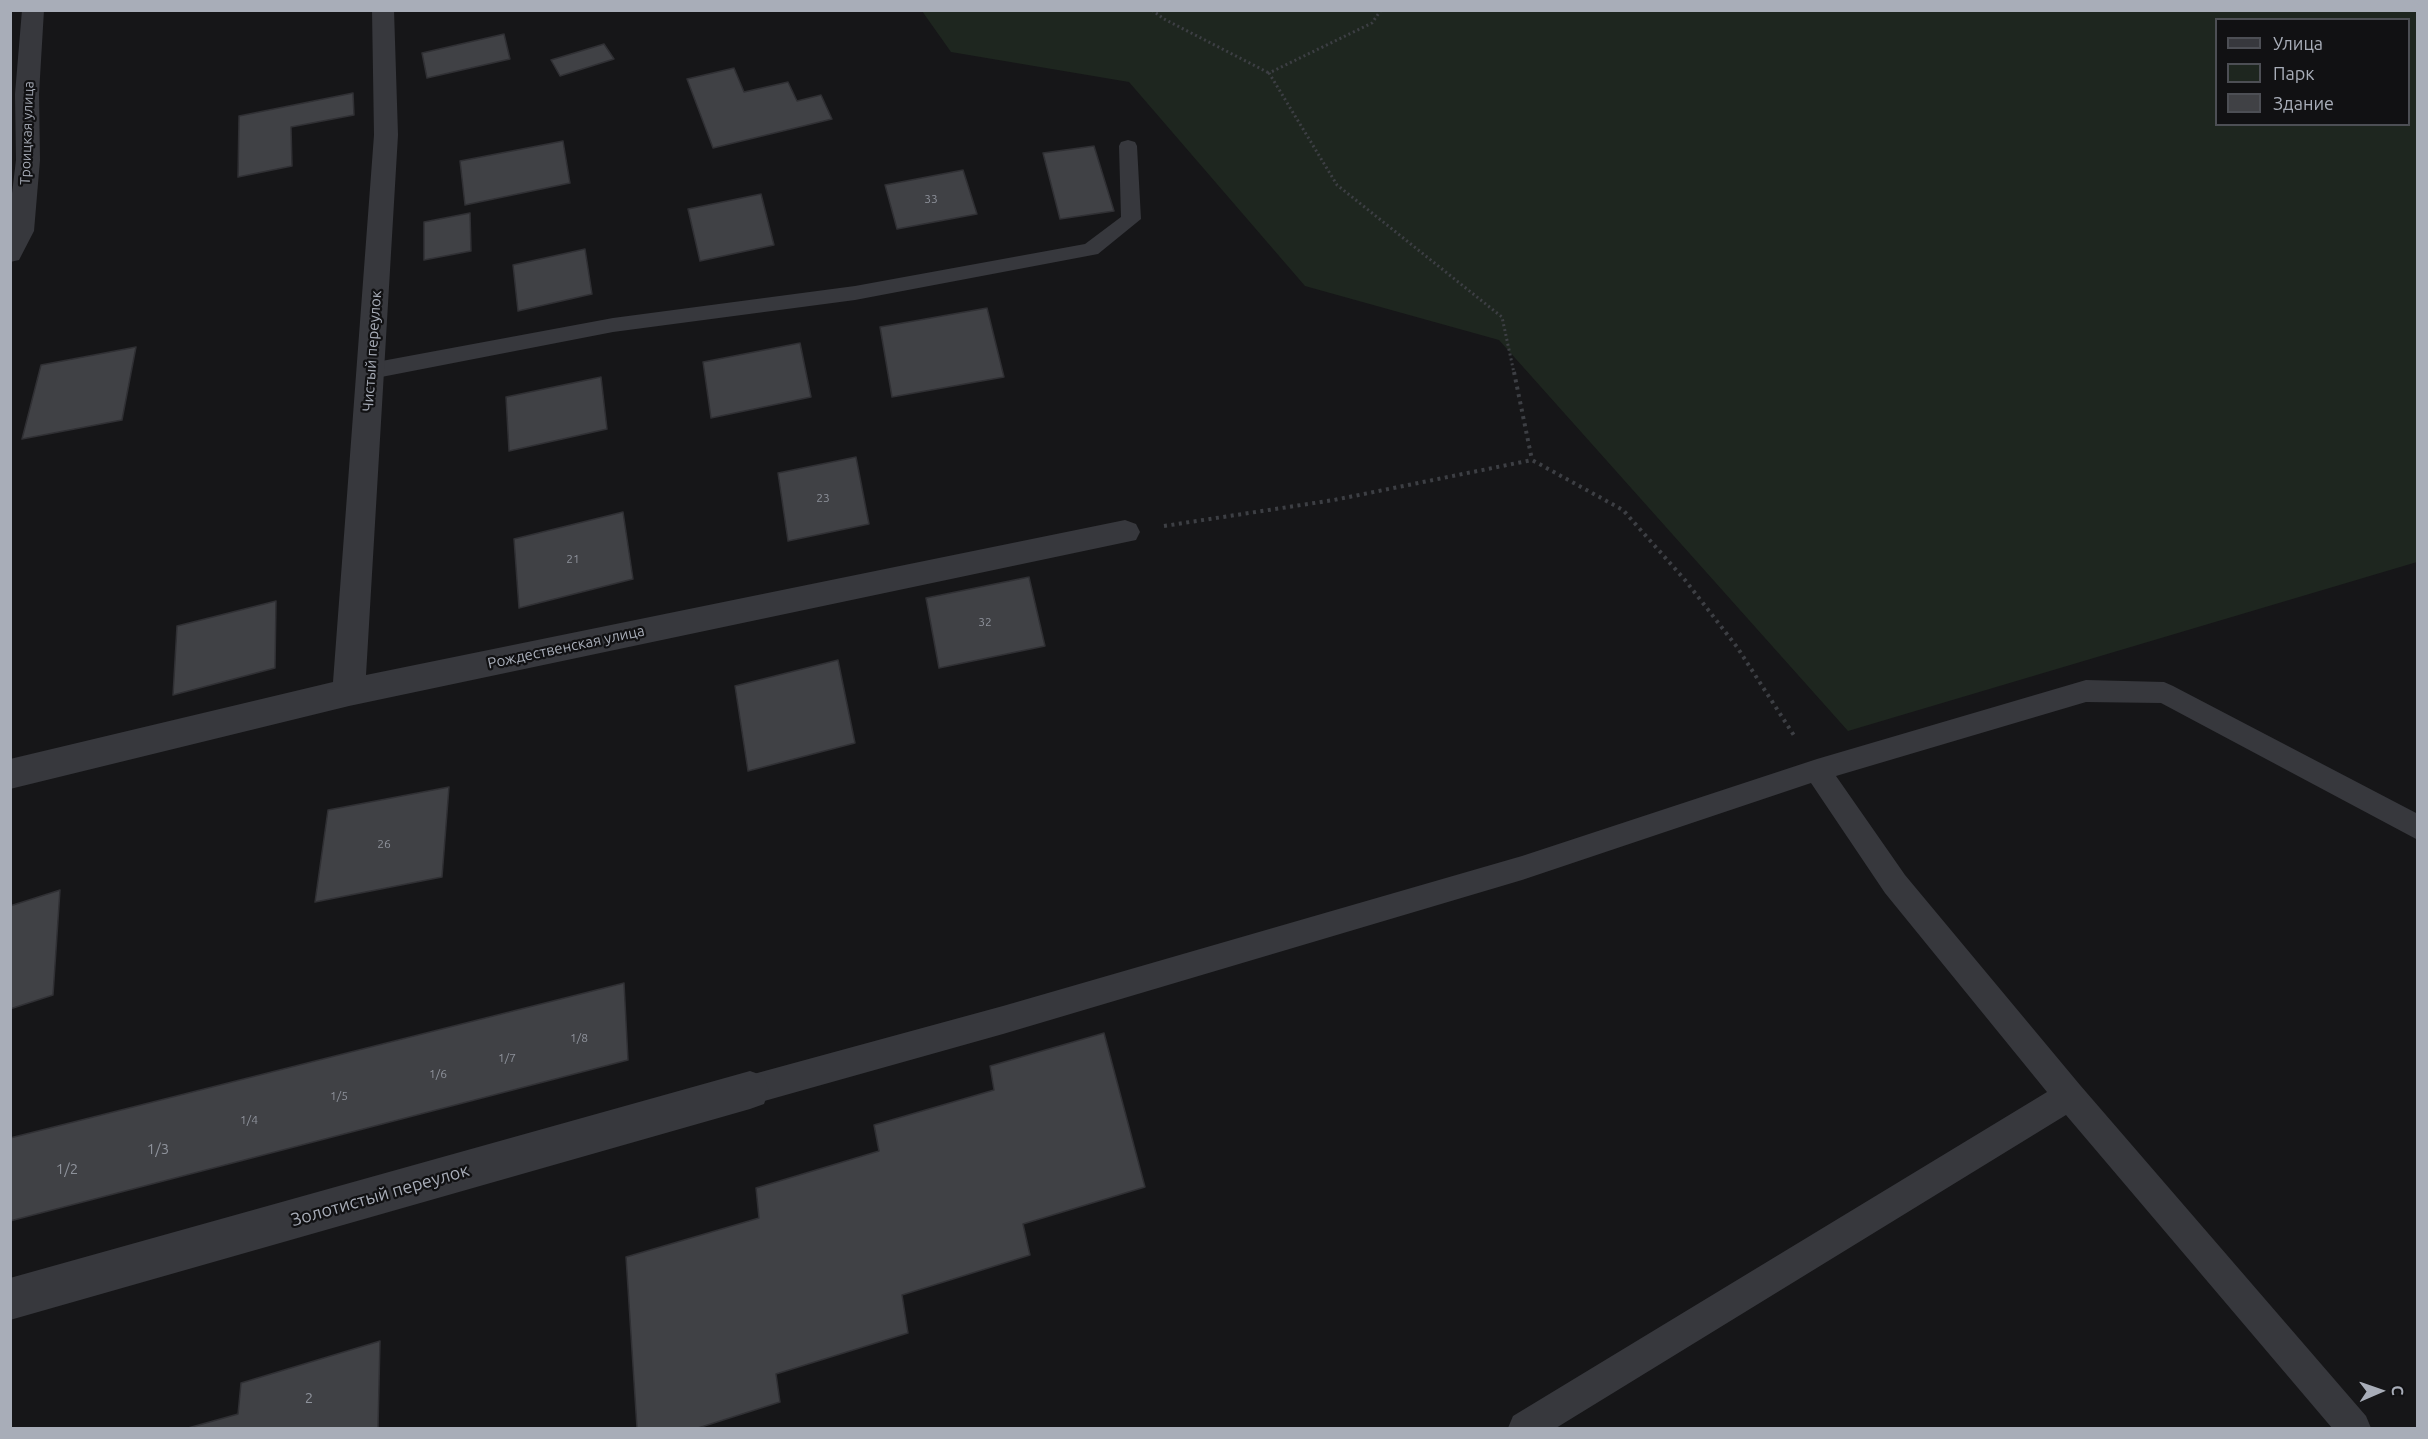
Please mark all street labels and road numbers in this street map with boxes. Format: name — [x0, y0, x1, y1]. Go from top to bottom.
street label: Троицкая улица — [17, 81, 37, 185]
street label: Чистый переулок — [359, 290, 385, 412]
street label: Рождественская улица — [486, 622, 646, 672]
street label: Золотистый переулок — [288, 1159, 472, 1231]

